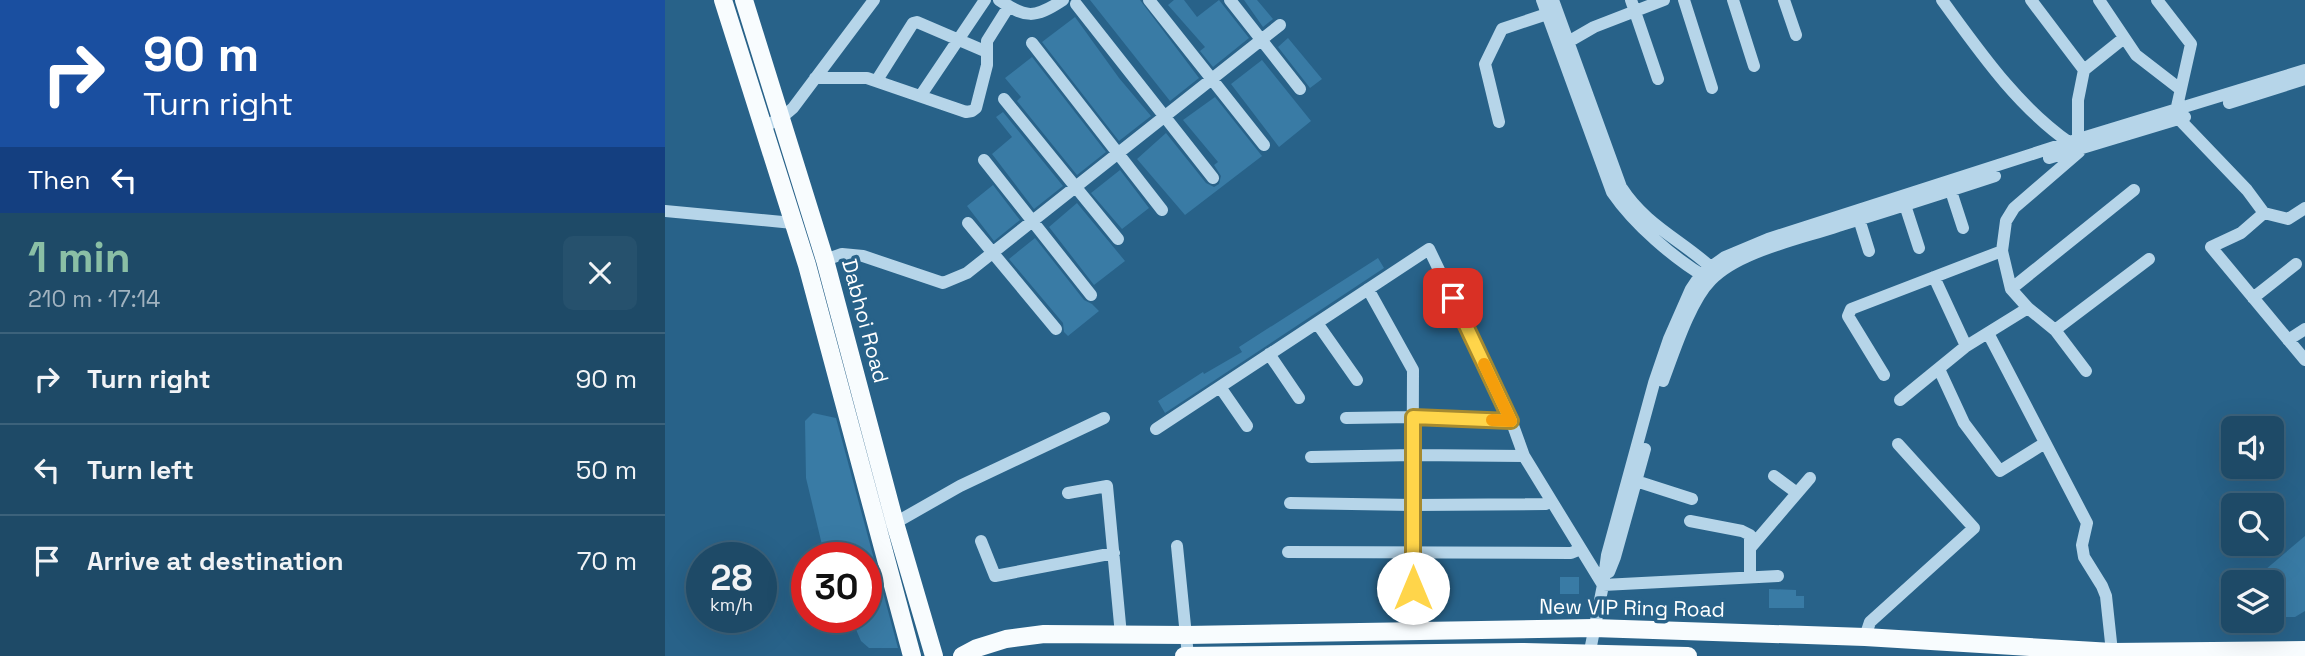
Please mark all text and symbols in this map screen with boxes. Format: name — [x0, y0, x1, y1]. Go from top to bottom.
text: 90 m — [143, 23, 259, 85]
icon: right — [28, 28, 119, 119]
text: Turn right — [143, 84, 293, 124]
icon: left — [105, 161, 143, 199]
text: Then — [28, 163, 91, 197]
text: 1 min — [28, 231, 131, 284]
button: close — [563, 236, 637, 310]
street label: Dabhoi Road — [836, 256, 895, 386]
pin — [1423, 268, 1483, 328]
icon: arrive — [1434, 279, 1472, 317]
text: 210 m · 17:14 — [28, 284, 160, 314]
icon: right — [28, 360, 66, 398]
text: Turn right — [87, 362, 211, 396]
text: 90 m — [575, 362, 637, 396]
map controls — [2221, 416, 2284, 633]
button: sound — [2221, 416, 2284, 479]
icon: left — [28, 451, 66, 489]
text: Turn left — [87, 453, 194, 487]
text: 50 m — [576, 453, 637, 487]
button: search — [2221, 493, 2284, 556]
icon: arrive — [28, 542, 66, 580]
speed limit sign: 30 — [791, 542, 882, 633]
text: Arrive at destination — [87, 544, 344, 578]
text: 70 m — [577, 544, 637, 578]
position arrow — [1376, 551, 1450, 625]
text: 28 — [711, 556, 752, 600]
button: layers — [2221, 570, 2284, 633]
street label: New VIP Ring Road — [1539, 592, 1725, 623]
text: km/h — [710, 593, 753, 616]

